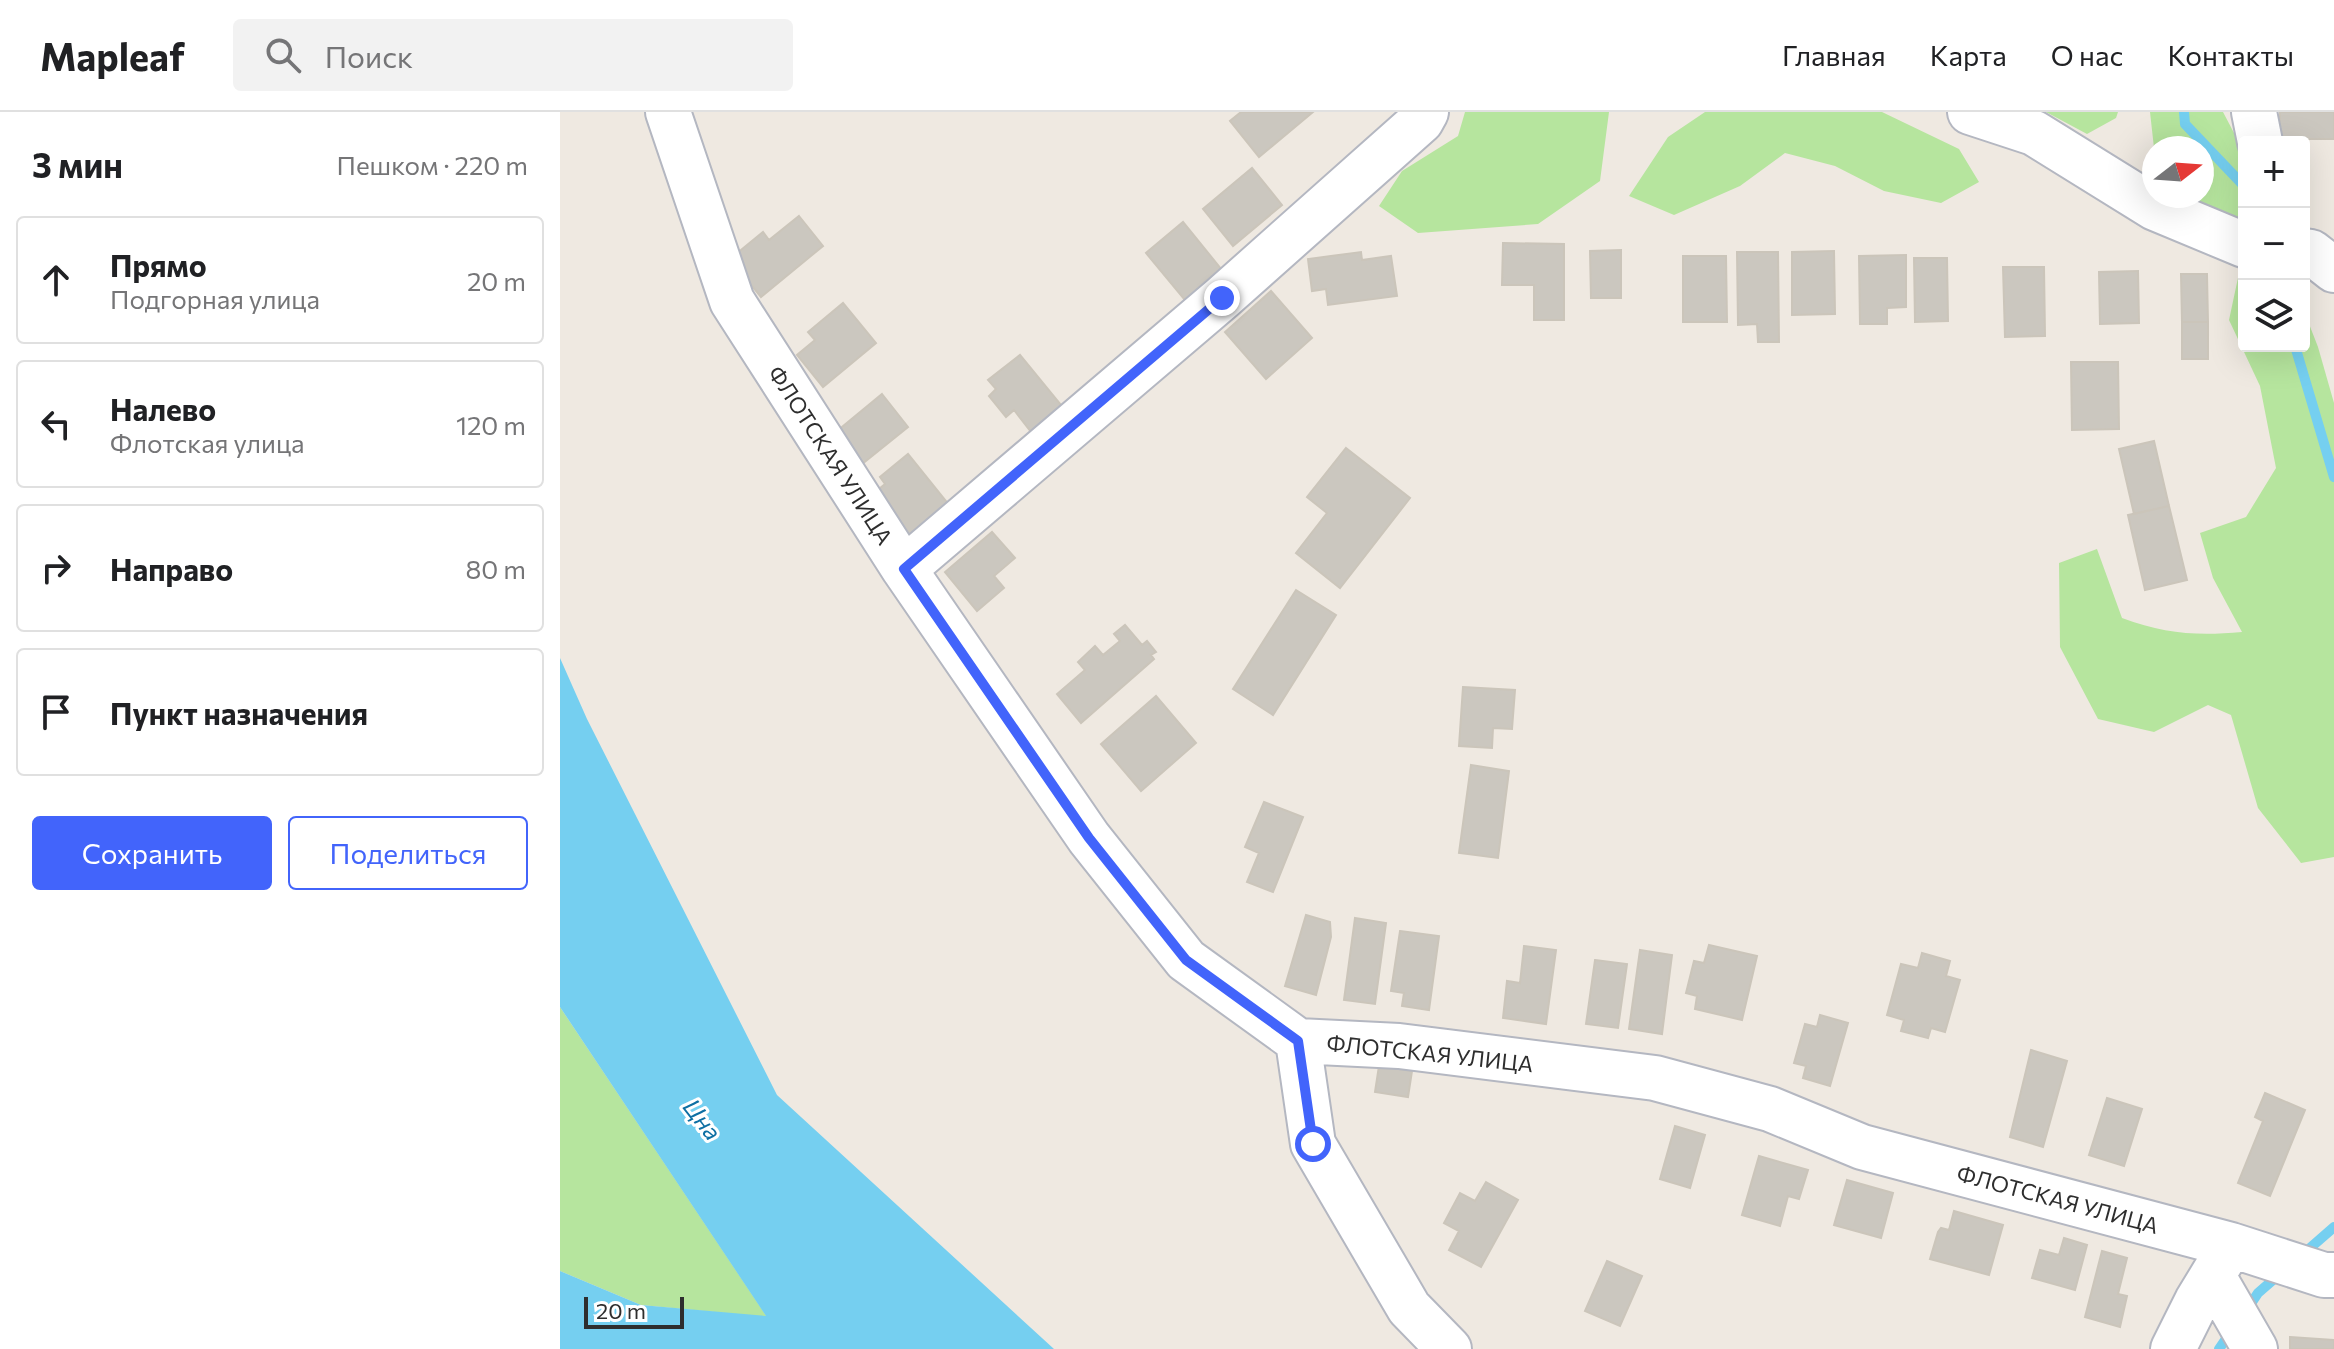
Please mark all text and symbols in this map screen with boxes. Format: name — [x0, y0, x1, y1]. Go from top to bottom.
search box — [233, 19, 793, 91]
text: Mapleaf — [40, 32, 185, 79]
icon: search — [261, 33, 305, 77]
text: Поиск — [325, 37, 413, 74]
text: Главная — [1782, 38, 1886, 72]
text: Карта — [1930, 38, 2007, 72]
text: О нас — [2051, 38, 2123, 72]
text: Контакты — [2167, 38, 2294, 72]
north arrow — [2142, 136, 2214, 208]
map controls — [2238, 136, 2310, 352]
button: + — [2238, 136, 2310, 208]
text: 3 мин — [32, 143, 123, 185]
text: Пешком · 220 m — [337, 149, 528, 180]
button: − — [2238, 208, 2310, 280]
text: Прямо — [110, 246, 207, 283]
icon: ahead — [34, 258, 78, 302]
text: 20 m — [467, 265, 526, 296]
route end — [1204, 280, 1240, 316]
button: layers — [2238, 280, 2310, 352]
text: Подгорная улица — [110, 283, 320, 314]
street label: ФЛОТСКАЯ УЛИЦА — [763, 361, 899, 549]
text: Налево — [110, 390, 216, 427]
icon: left — [34, 402, 78, 446]
text: 120 m — [456, 409, 526, 440]
text: Флотская улица — [110, 427, 305, 458]
icon: right — [34, 546, 78, 590]
text: Направо — [110, 550, 233, 587]
text: 80 m — [466, 553, 526, 584]
icon: arrive — [34, 690, 78, 734]
text: Пункт назначения — [110, 694, 368, 731]
button: Сохранить — [32, 816, 272, 890]
button: Поделиться — [288, 816, 528, 890]
street label: ФЛОТСКАЯ УЛИЦА — [1325, 1029, 1535, 1077]
water label: Цна — [678, 1093, 728, 1145]
route start — [1295, 1126, 1331, 1162]
street label: ФЛОТСКАЯ УЛИЦА — [1954, 1159, 2162, 1239]
scale bar — [584, 1293, 684, 1329]
text: 20 m — [596, 1297, 646, 1324]

